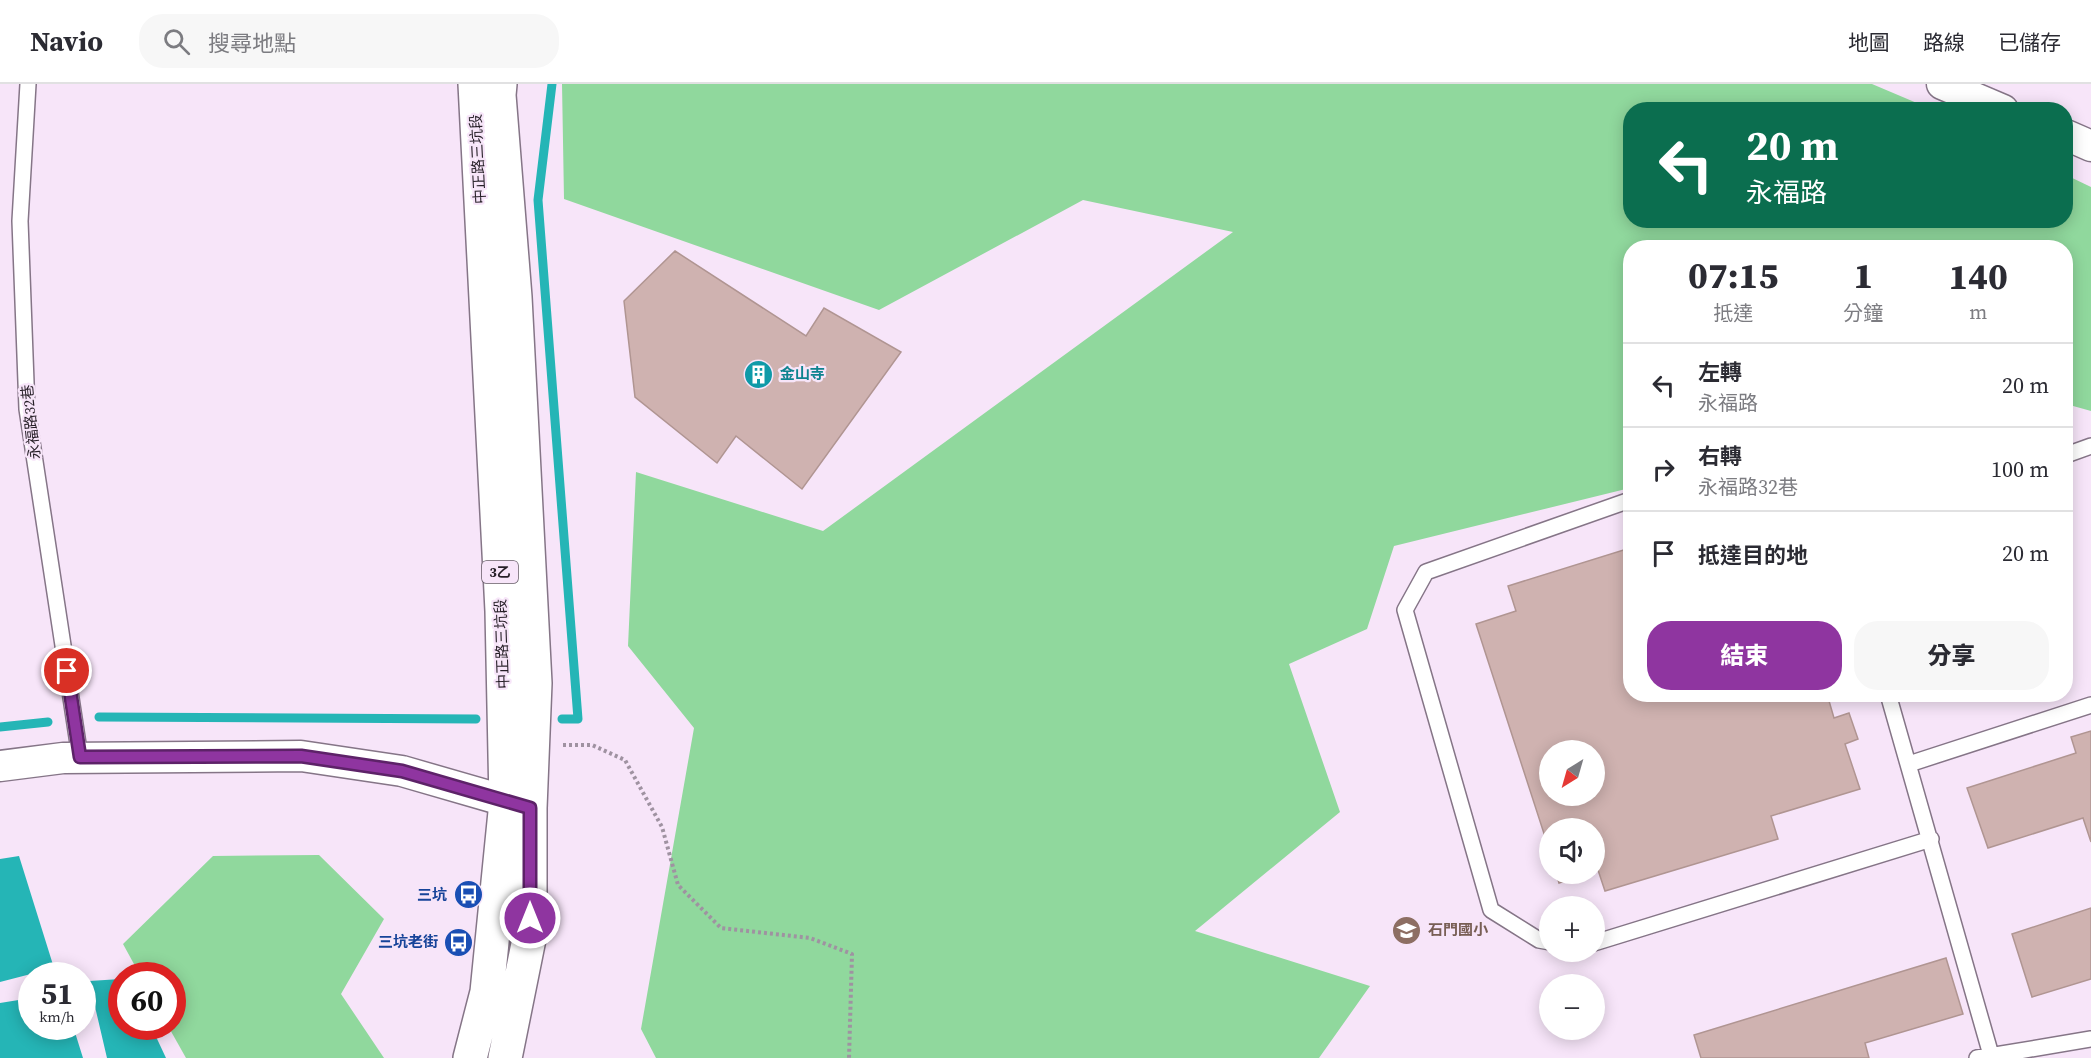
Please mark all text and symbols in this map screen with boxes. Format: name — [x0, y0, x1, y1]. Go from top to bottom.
search box — [139, 14, 559, 68]
text: Navio — [30, 22, 103, 60]
icon: search — [160, 25, 193, 58]
text: 搜尋地點 — [208, 28, 296, 58]
text: 地圖 — [1848, 28, 1890, 57]
text: 路線 — [1923, 28, 1965, 57]
text: 已儲存 — [1998, 28, 2061, 57]
street label: 中正路三坑段 — [465, 114, 490, 205]
text: 20 m — [1746, 116, 1839, 174]
icon: left — [1647, 126, 1725, 204]
text: 永福路 — [1746, 174, 1827, 211]
text: 07:15 — [1688, 251, 1778, 300]
text: 1 — [1853, 251, 1873, 300]
text: 140 — [1948, 252, 2008, 301]
text: m — [1969, 298, 1987, 326]
text: 抵達 — [1713, 299, 1753, 327]
text: 分鐘 — [1843, 299, 1883, 327]
text: 左轉 — [1698, 357, 1742, 387]
building icon: 金山寺 — [743, 358, 775, 390]
place label: 金山寺 — [780, 363, 825, 384]
icon: left — [1647, 369, 1680, 402]
text: 20 m — [2002, 370, 2049, 400]
street label: 永福路32巷 — [16, 384, 45, 460]
text: 永福路 — [1698, 389, 1758, 417]
text: 右轉 — [1698, 441, 1742, 471]
icon: right — [1647, 453, 1680, 486]
text: 100 m — [1991, 454, 2049, 484]
text: 永福路32巷 — [1698, 473, 1798, 501]
icon: arrive — [1647, 537, 1680, 570]
text: 20 m — [2002, 538, 2049, 568]
text: 抵達目的地 — [1698, 540, 1808, 570]
road number: 3乙 — [482, 561, 518, 583]
street label: 中正路三坑段 — [489, 599, 514, 689]
button: 結束 — [1647, 621, 1842, 690]
button: 分享 — [1854, 621, 2049, 690]
pin — [41, 645, 92, 696]
icon: arrive — [50, 654, 83, 687]
north arrow — [1539, 740, 1605, 806]
map controls — [1539, 740, 1605, 1040]
button: sound — [1539, 818, 1605, 884]
bus stop icon: 三坑 — [452, 879, 484, 911]
place label: 三坑 — [417, 884, 447, 905]
position arrow — [498, 886, 562, 950]
button: + — [1539, 896, 1605, 962]
school or university icon: 石門國小 — [1391, 914, 1423, 946]
place label: 石門國小 — [1428, 919, 1489, 940]
bus stop icon: 三坑老街 — [443, 926, 475, 958]
place label: 三坑老街 — [378, 931, 438, 952]
speed limit sign: 60 — [108, 962, 186, 1040]
text: 51 — [41, 973, 73, 1014]
button: − — [1539, 974, 1605, 1040]
text: km/h — [39, 1006, 75, 1027]

